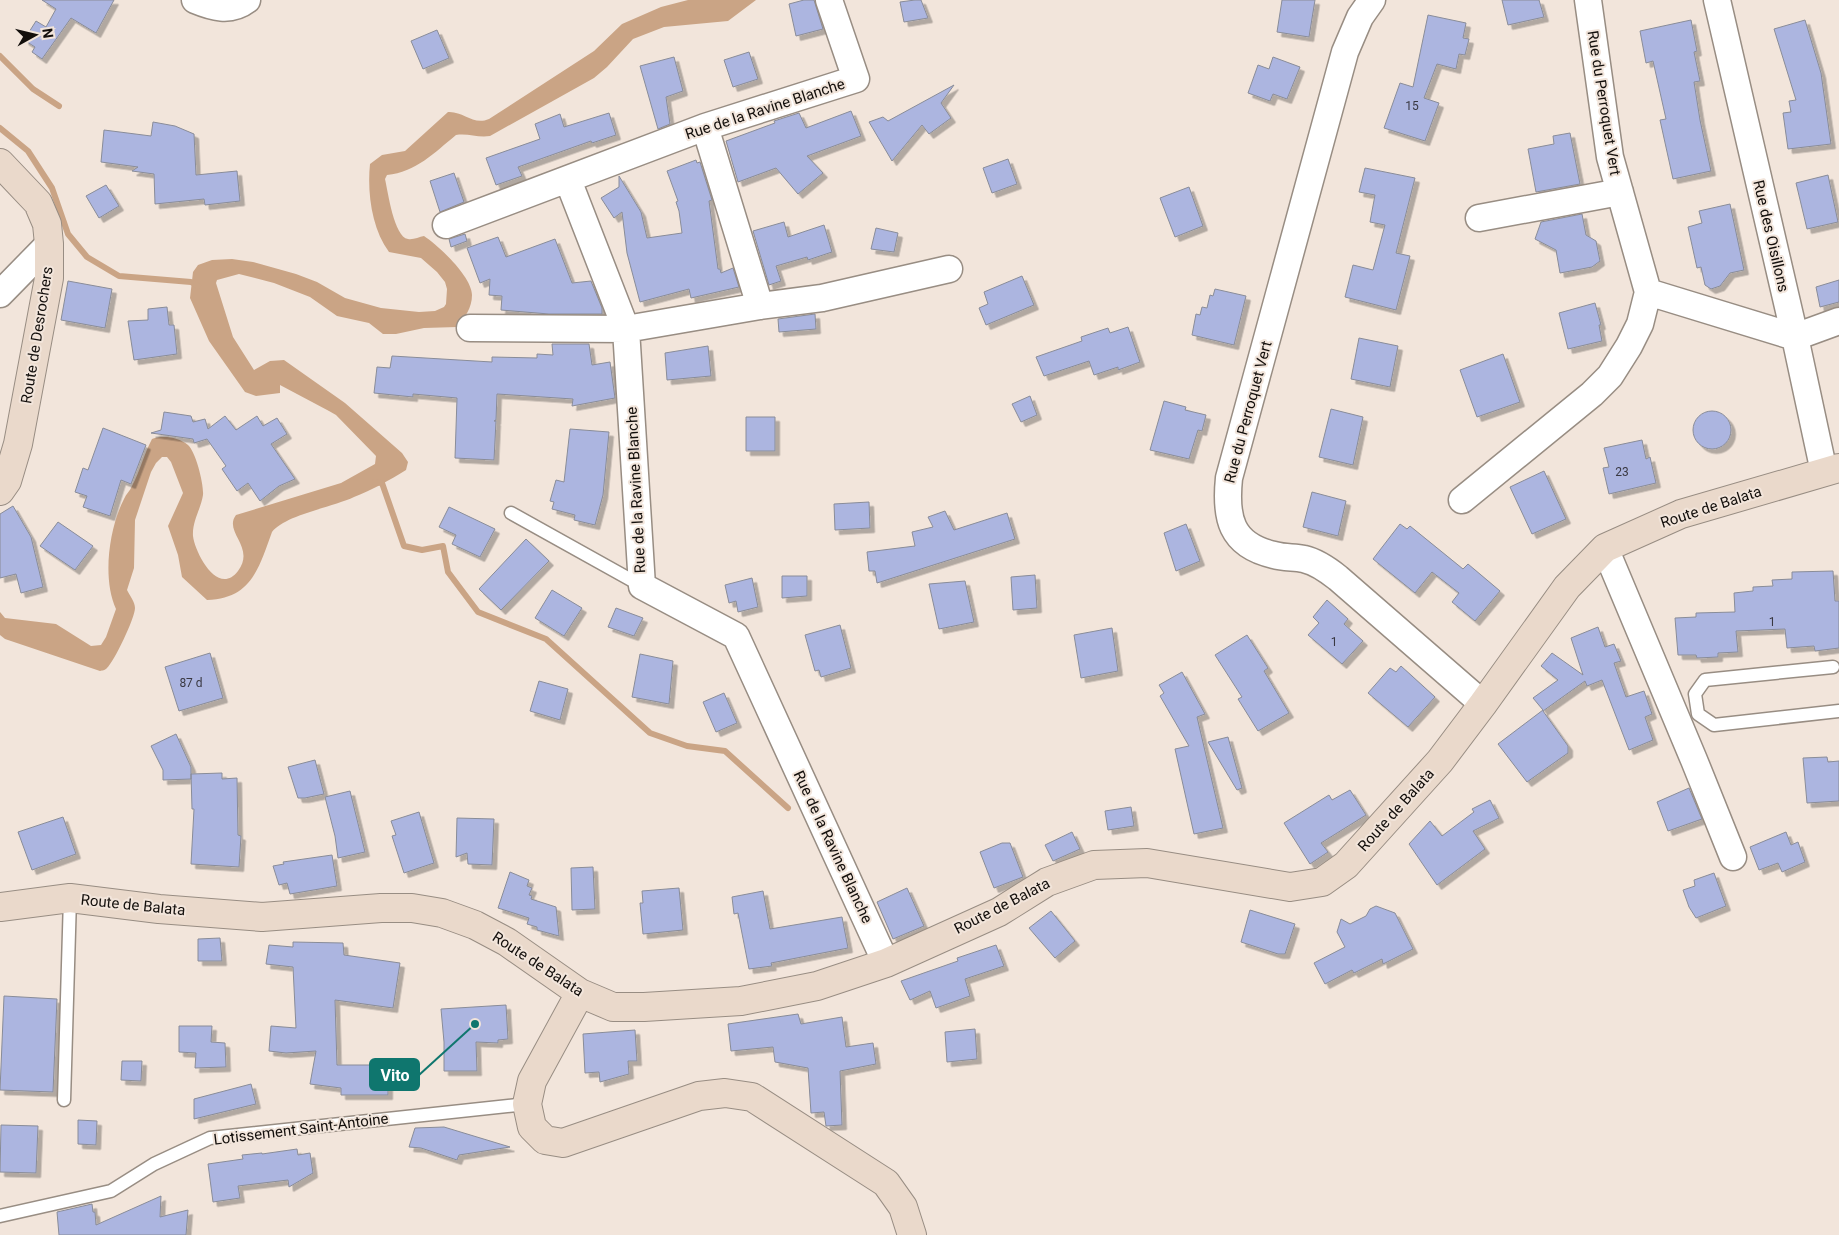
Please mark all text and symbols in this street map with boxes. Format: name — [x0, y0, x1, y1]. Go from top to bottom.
north arrow — [10, 10, 60, 60]
text: N — [39, 27, 56, 39]
street label: Rue du Perroquet Vert — [1584, 29, 1624, 177]
street label: Rue de la Ravine Blanche — [683, 75, 847, 143]
house number: 15 — [1405, 99, 1419, 113]
street label: Rue des Oisillons — [1749, 178, 1793, 294]
street label: Route de Desrochers — [17, 265, 57, 405]
street label: Rue du Perroquet Vert — [1220, 339, 1276, 485]
street label: Rue de la Ravine Blanche — [623, 406, 649, 574]
house number: 23 — [1615, 465, 1629, 479]
street label: Route de Balata — [1658, 482, 1764, 532]
house number: 1 — [1769, 615, 1775, 629]
house number: 1 — [1331, 635, 1337, 649]
house number: 87 d — [179, 676, 203, 690]
street label: Route de Balata — [1354, 765, 1438, 855]
street label: Rue de la Ravine Blanche — [790, 768, 876, 926]
street label: Route de Balata — [951, 874, 1053, 938]
street label: Route de Balata — [80, 891, 186, 919]
street label: Route de Balata — [489, 928, 587, 1000]
callout: Vito — [370, 1059, 419, 1090]
text: Vito — [381, 1066, 409, 1085]
street label: Lotissement Saint-Antoine — [213, 1109, 389, 1149]

